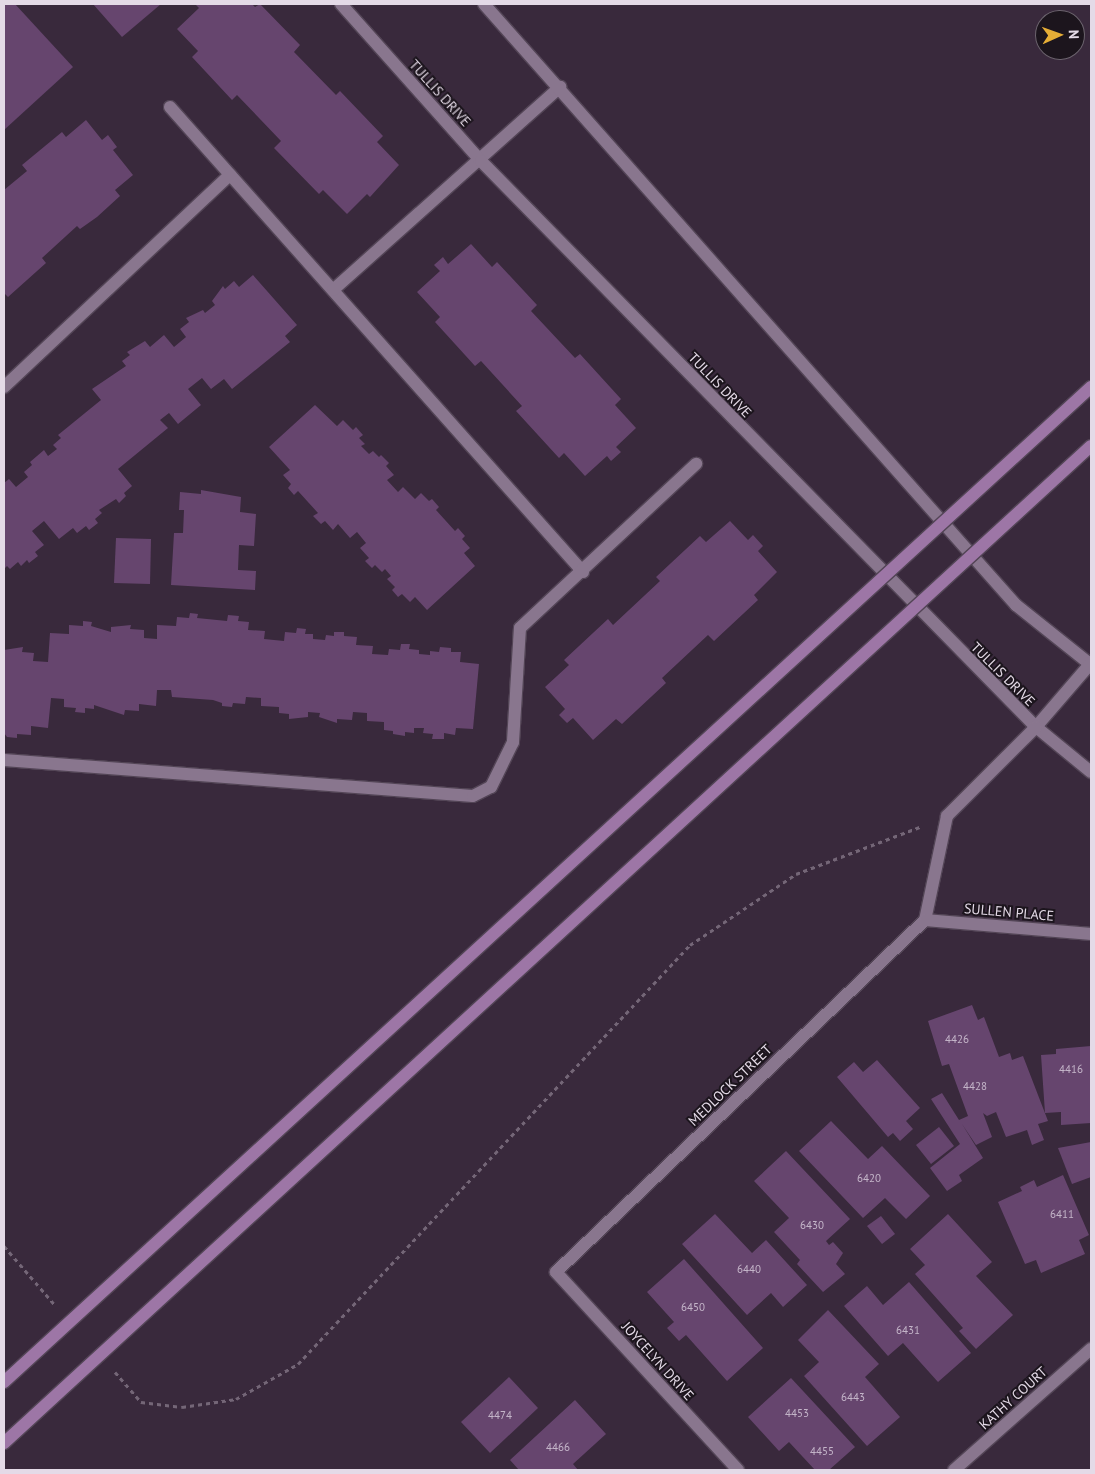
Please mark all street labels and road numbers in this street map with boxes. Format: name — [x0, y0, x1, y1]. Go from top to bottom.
street label: TULLIS DRIVE — [406, 56, 474, 130]
street label: TULLIS DRIVE — [685, 349, 755, 421]
street label: TULLIS DRIVE — [967, 638, 1039, 710]
street label: SULLEN PLACE — [963, 900, 1055, 924]
street label: MEDLOCK STREET — [685, 1041, 775, 1129]
street label: JOYCELYN DRIVE — [618, 1318, 698, 1404]
street label: KATHY COURT — [976, 1363, 1050, 1433]

